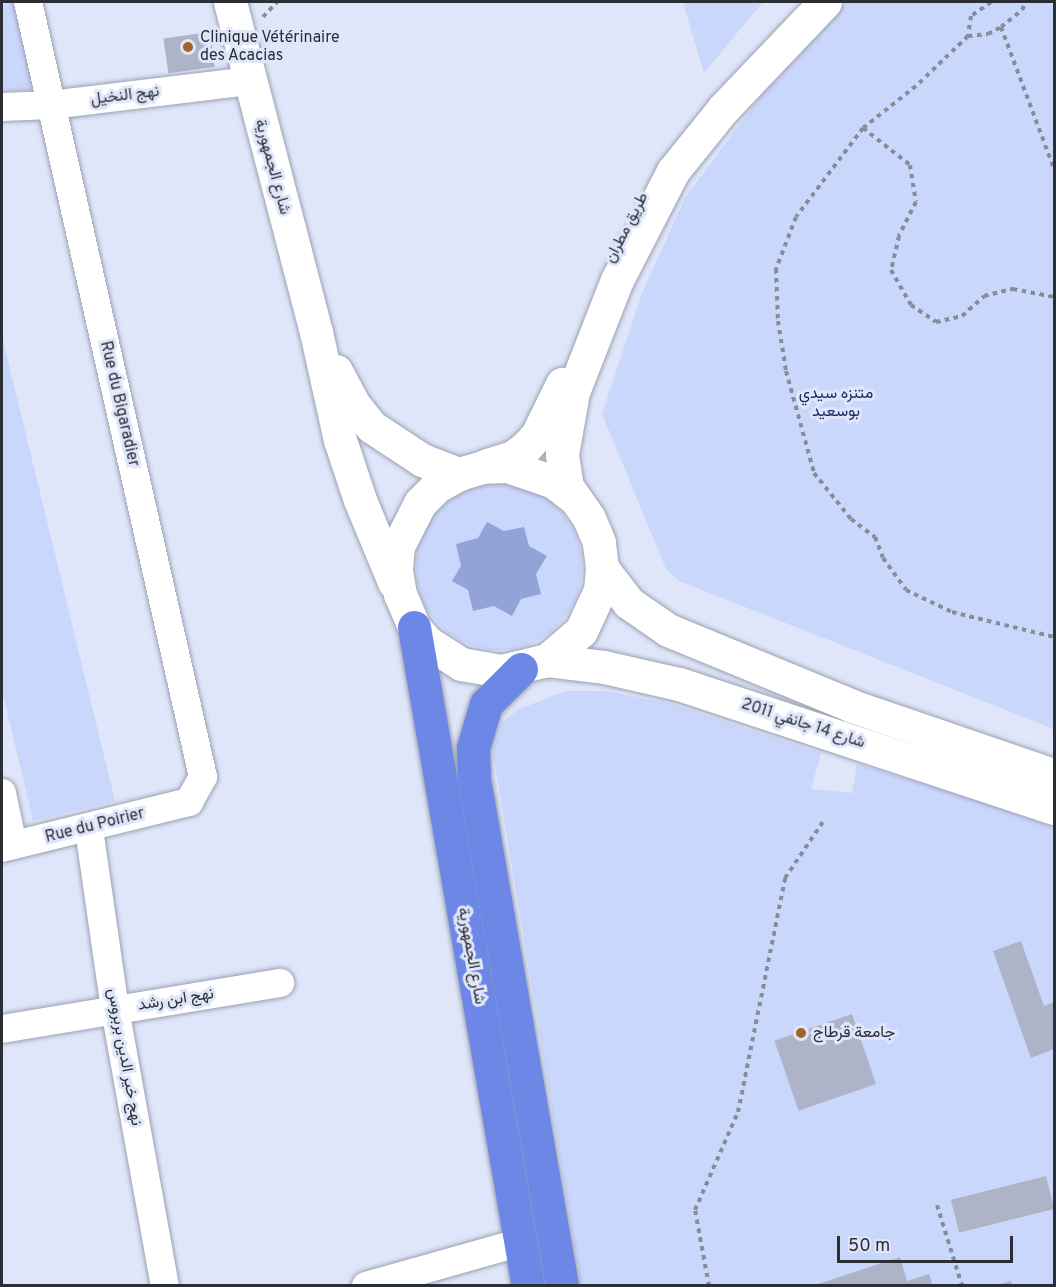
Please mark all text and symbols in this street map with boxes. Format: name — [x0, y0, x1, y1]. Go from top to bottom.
place label: Clinique Vétérinaire des Acacias — [200, 28, 340, 66]
marker: Clinique Vétérinaire des Acacias — [181, 40, 195, 54]
street label: نهج النخيل — [90, 82, 160, 110]
street label: شارع الجمهورية — [250, 117, 294, 217]
street label: طريق مطران — [601, 190, 653, 266]
street label: Rue du Bigaradier — [95, 339, 143, 469]
park label: متنزه سيدي بوسعيد — [799, 384, 873, 422]
street label: شارع 14 جانفي 2011 — [739, 695, 867, 753]
street label: Rue du Poirier — [43, 804, 147, 848]
street label: شارع الجمهورية — [453, 906, 489, 1006]
street label: نهج ابن رشد — [137, 985, 215, 1015]
street label: نهج خير الدين بربروس — [102, 987, 146, 1127]
place label: جامعة قرطاج — [813, 1023, 895, 1043]
marker: جامعة قرطاج — [794, 1026, 808, 1040]
scale bar — [840, 1224, 1016, 1262]
text: 50 m — [848, 1235, 890, 1258]

